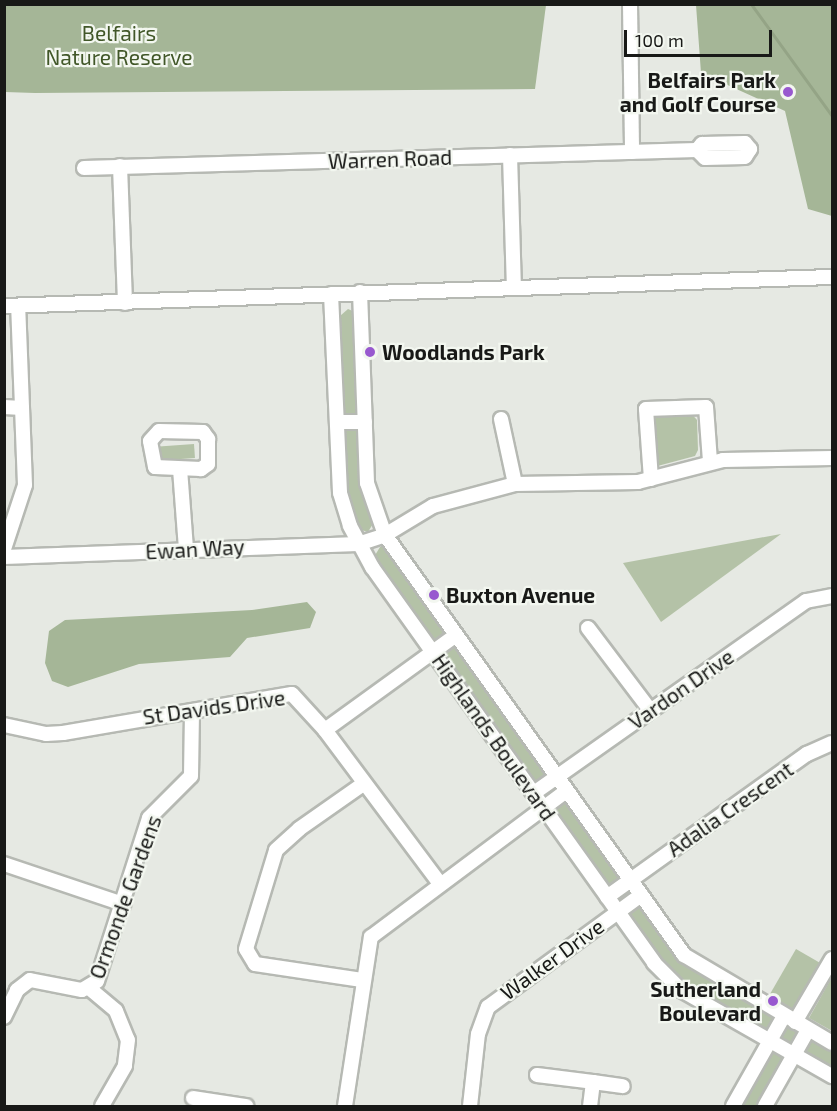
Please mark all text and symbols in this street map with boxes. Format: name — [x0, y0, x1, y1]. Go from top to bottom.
scale bar — [627, 18, 776, 56]
park label: Belfairs Nature Reserve — [45, 20, 193, 70]
text: 100 m — [635, 29, 684, 51]
place label: Belfairs Park and Golf Course — [619, 67, 776, 117]
marker: Belfairs Park and Golf Course — [781, 85, 795, 99]
street label: Warren Road — [327, 144, 453, 174]
place label: Woodlands Park — [382, 339, 545, 365]
marker: Woodlands Park — [363, 345, 377, 359]
street label: Ewan Way — [145, 534, 245, 564]
place label: Buxton Avenue — [446, 582, 596, 608]
marker: Buxton Avenue — [427, 588, 441, 602]
street label: Vardon Drive — [624, 644, 738, 734]
street label: Highlands Boulevard — [427, 649, 561, 825]
street label: St Davids Drive — [141, 685, 287, 729]
street label: Adalia Crescent — [662, 756, 798, 862]
street label: Ormonde Gardens — [84, 812, 166, 982]
street label: Walker Drive — [495, 913, 609, 1005]
place label: Sutherland Boulevard — [650, 976, 761, 1026]
marker: Sutherland Boulevard — [766, 994, 780, 1008]

